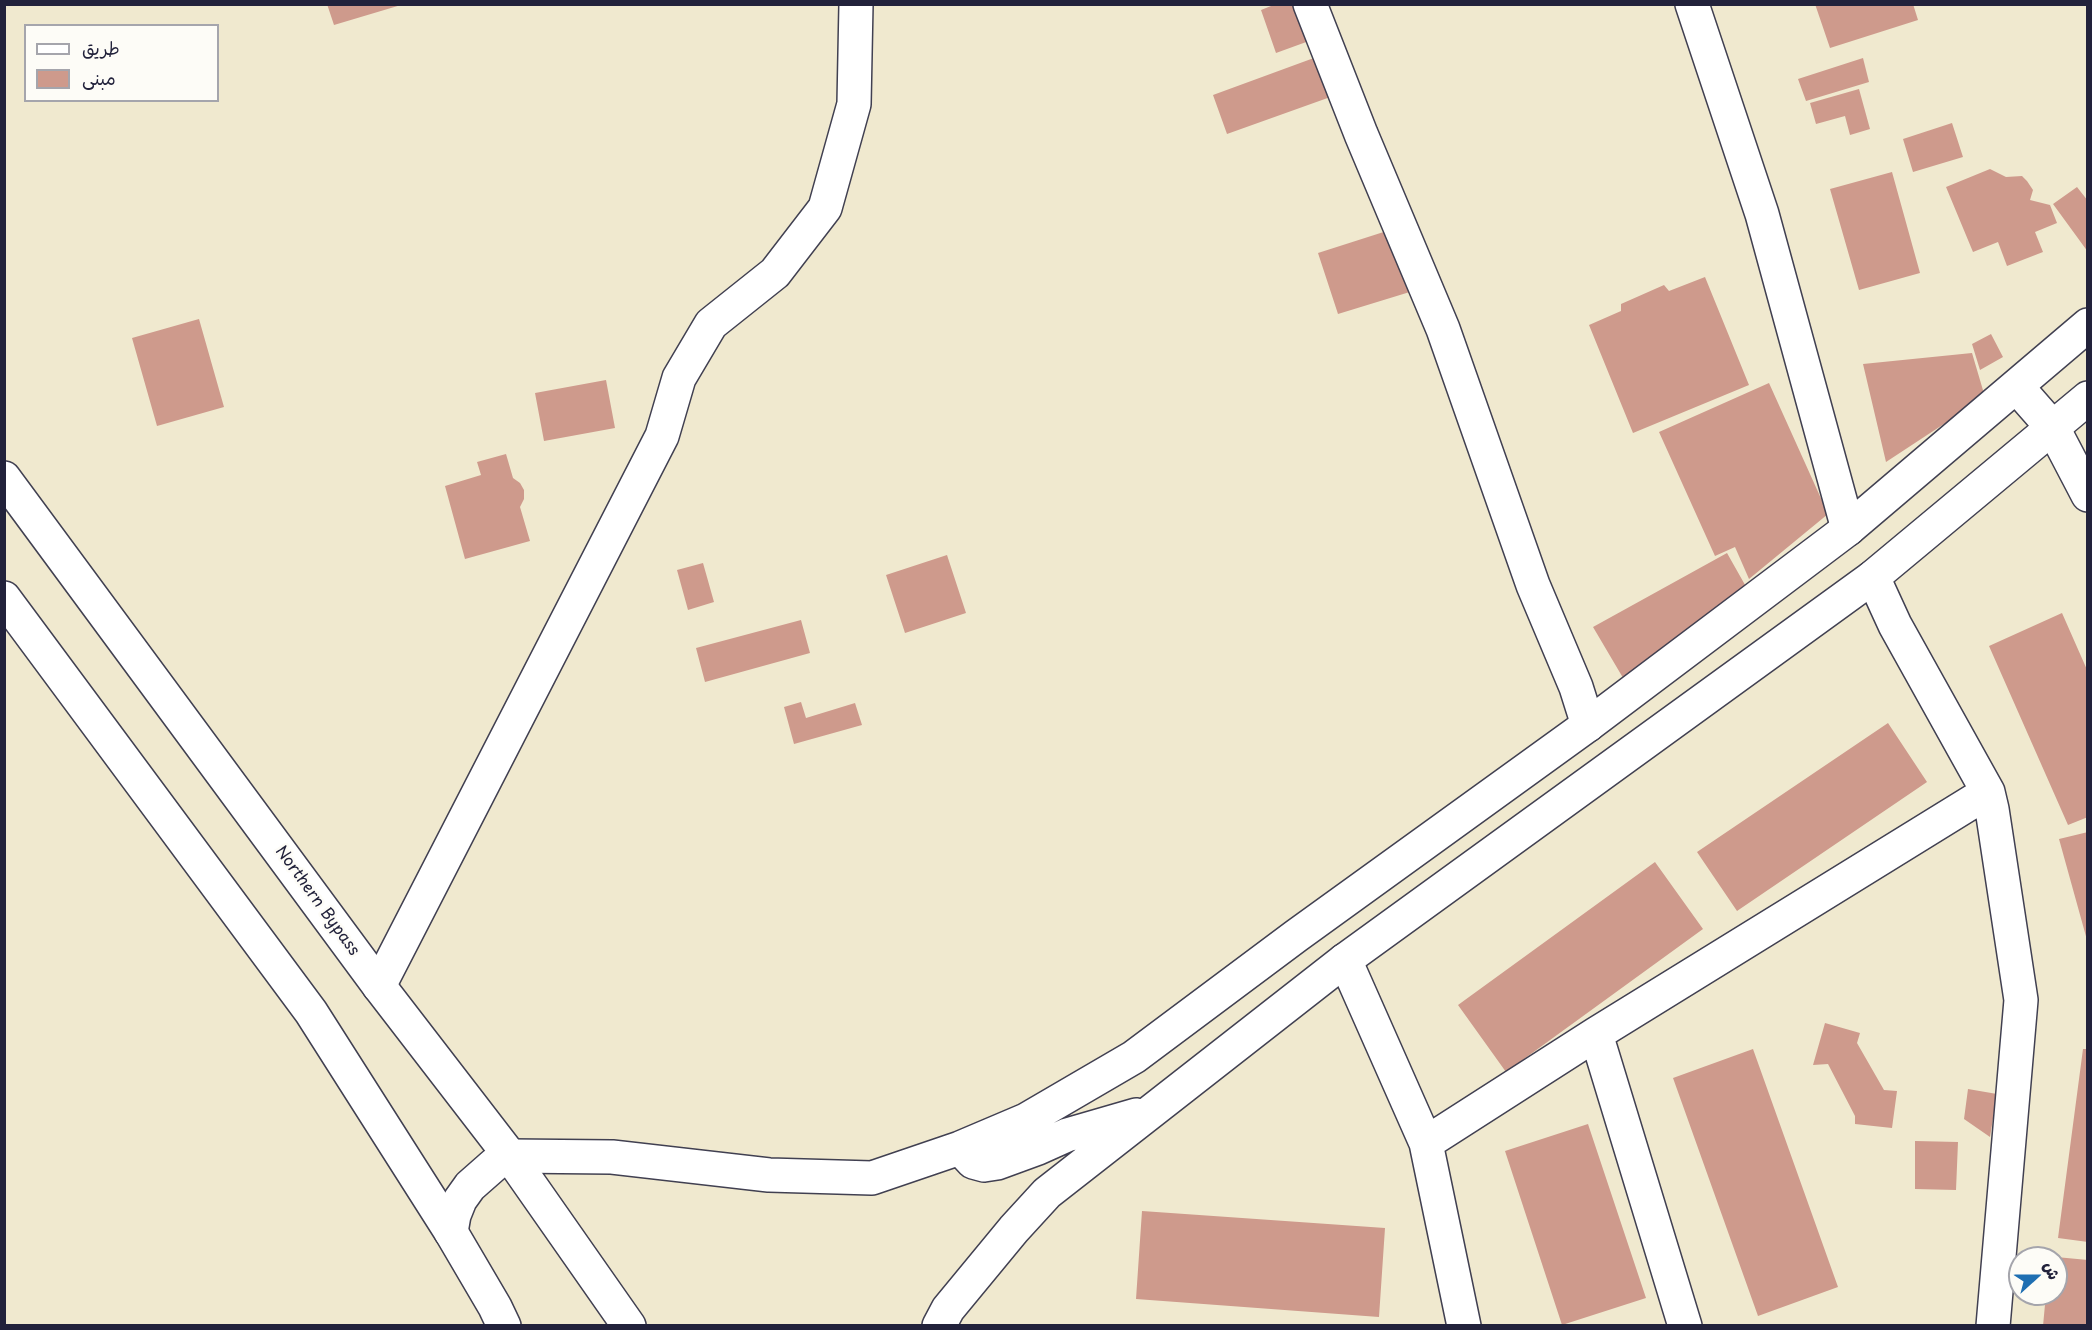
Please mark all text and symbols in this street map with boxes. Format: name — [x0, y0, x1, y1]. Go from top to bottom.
legend — [24, 24, 219, 102]
text: طريق — [82, 34, 120, 61]
text: مبنى — [82, 64, 116, 91]
street label: Northern Bypass — [271, 842, 363, 960]
north arrow — [2008, 1246, 2068, 1306]
text: ش — [2039, 1258, 2067, 1283]

